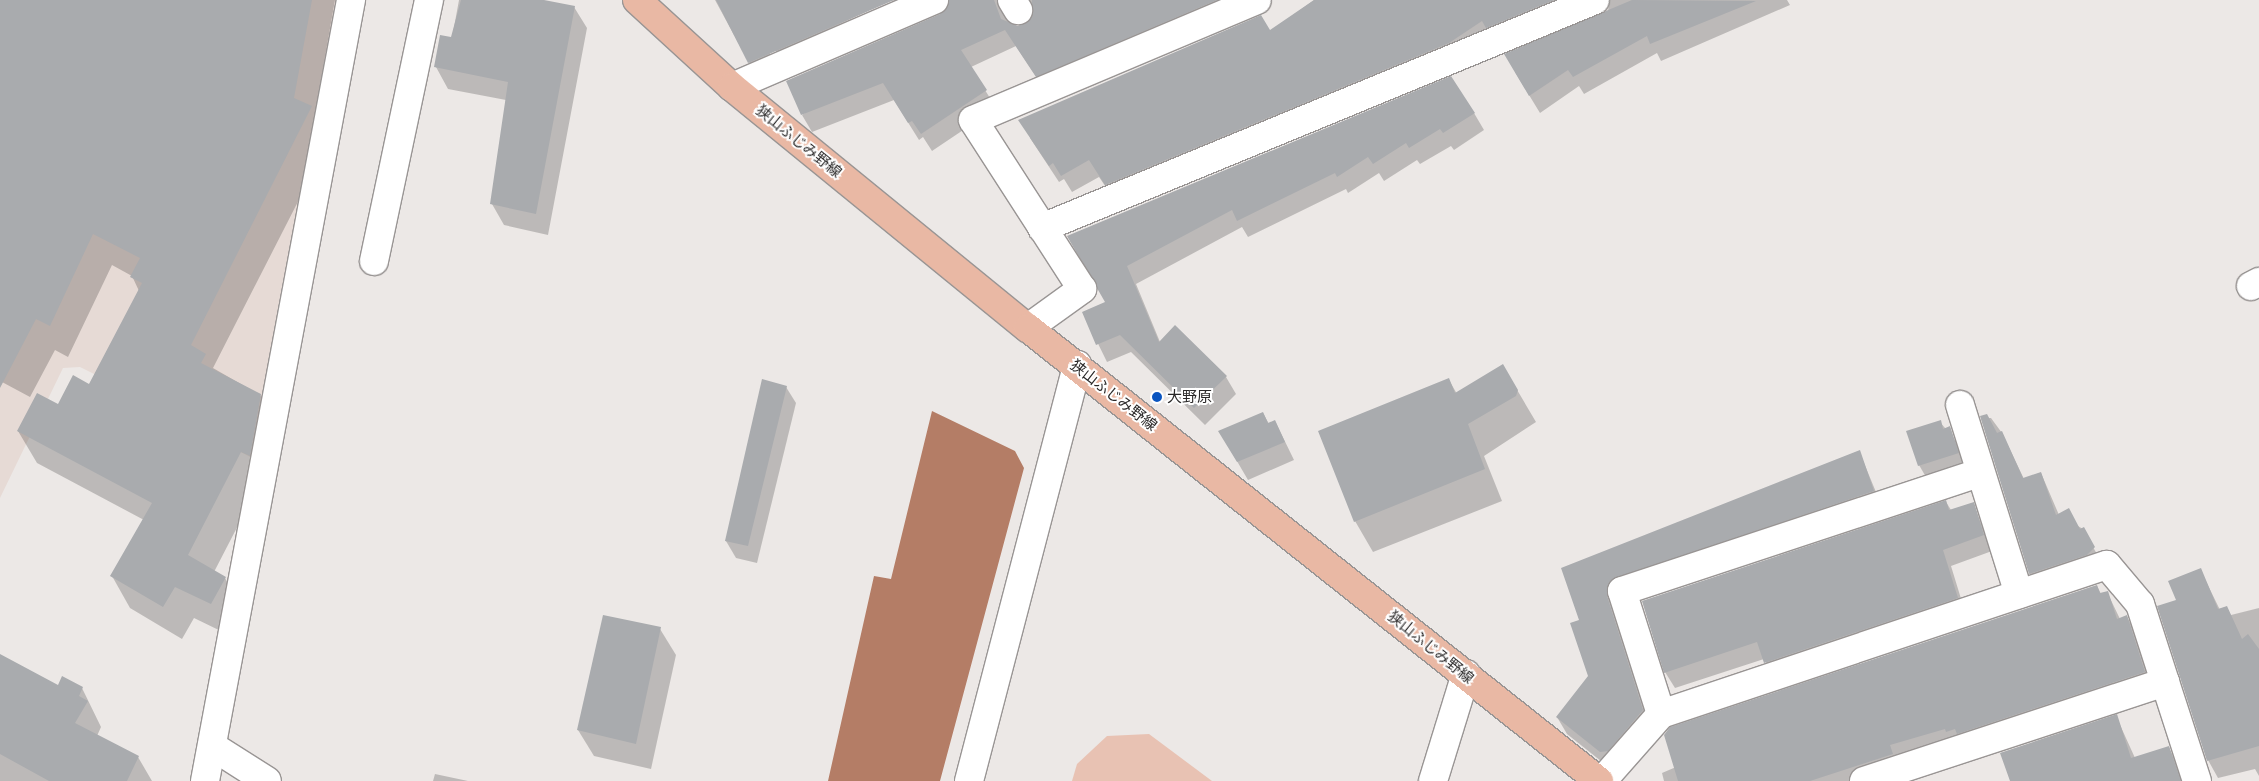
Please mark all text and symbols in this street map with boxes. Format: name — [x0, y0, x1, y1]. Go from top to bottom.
street label: 狭山ふじみ野線 — [753, 101, 845, 181]
street label: 狭山ふじみ野線 — [1067, 356, 1161, 434]
place label: 大野原 — [1167, 388, 1212, 406]
marker: 大野原 — [1151, 391, 1163, 403]
street label: 狭山ふじみ野線 — [1385, 607, 1477, 687]

